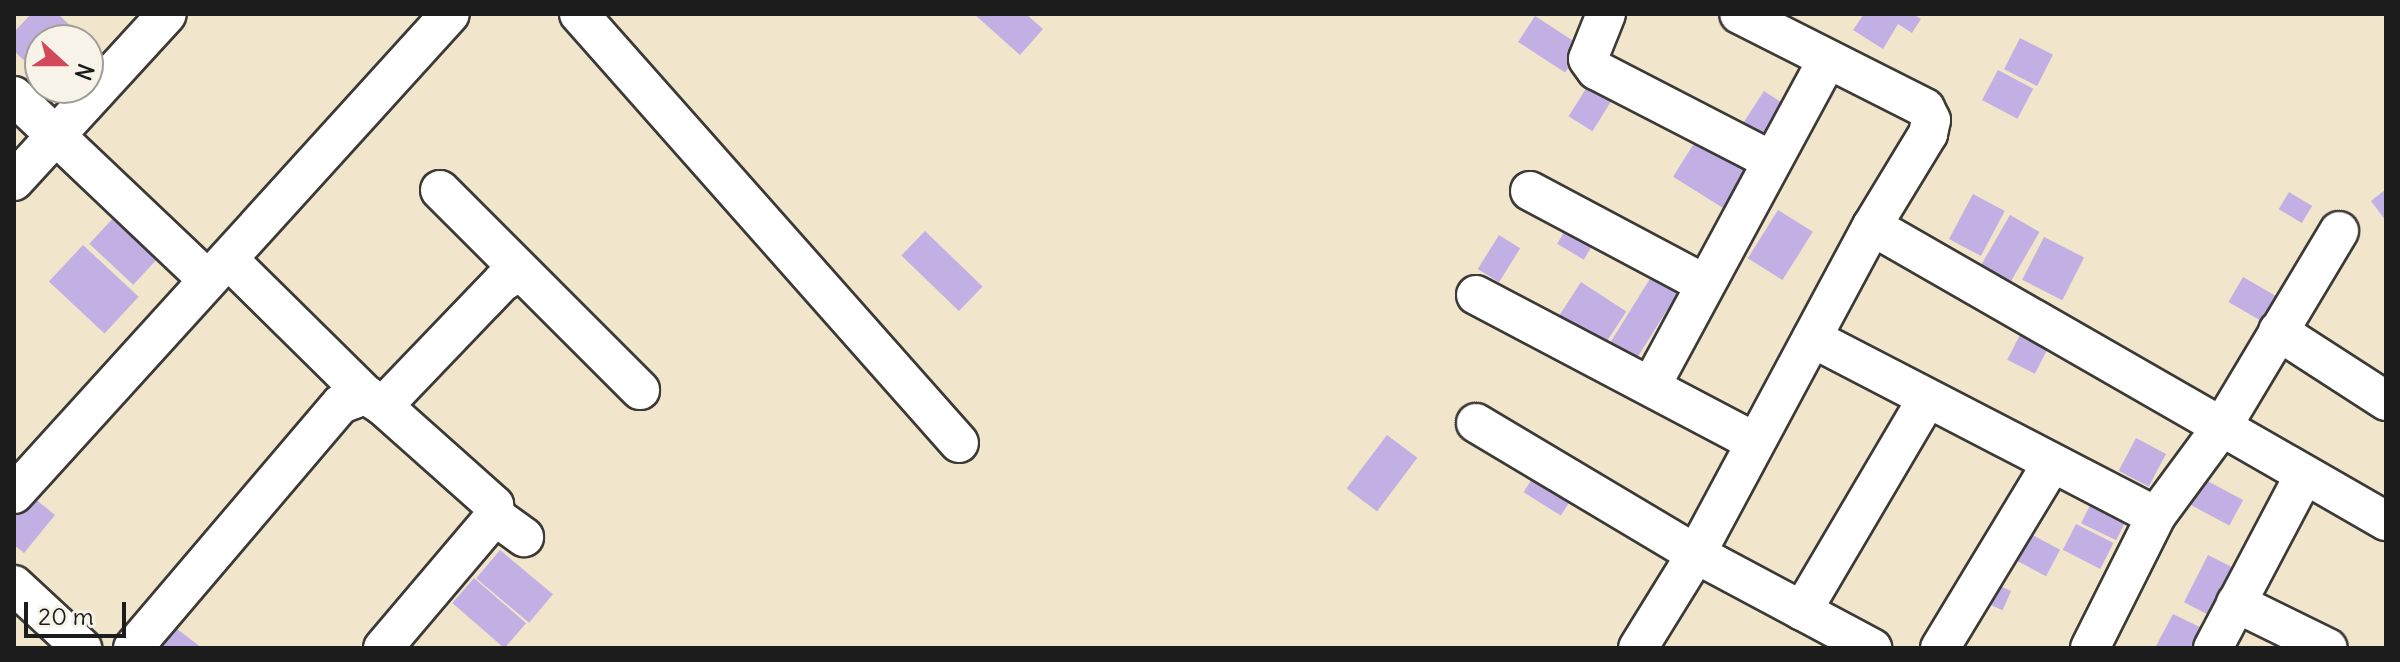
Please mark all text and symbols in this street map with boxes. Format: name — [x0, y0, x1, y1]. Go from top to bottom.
north arrow — [24, 24, 104, 104]
text: N — [69, 60, 100, 84]
scale bar — [28, 586, 130, 636]
text: 20 m — [38, 601, 94, 631]

